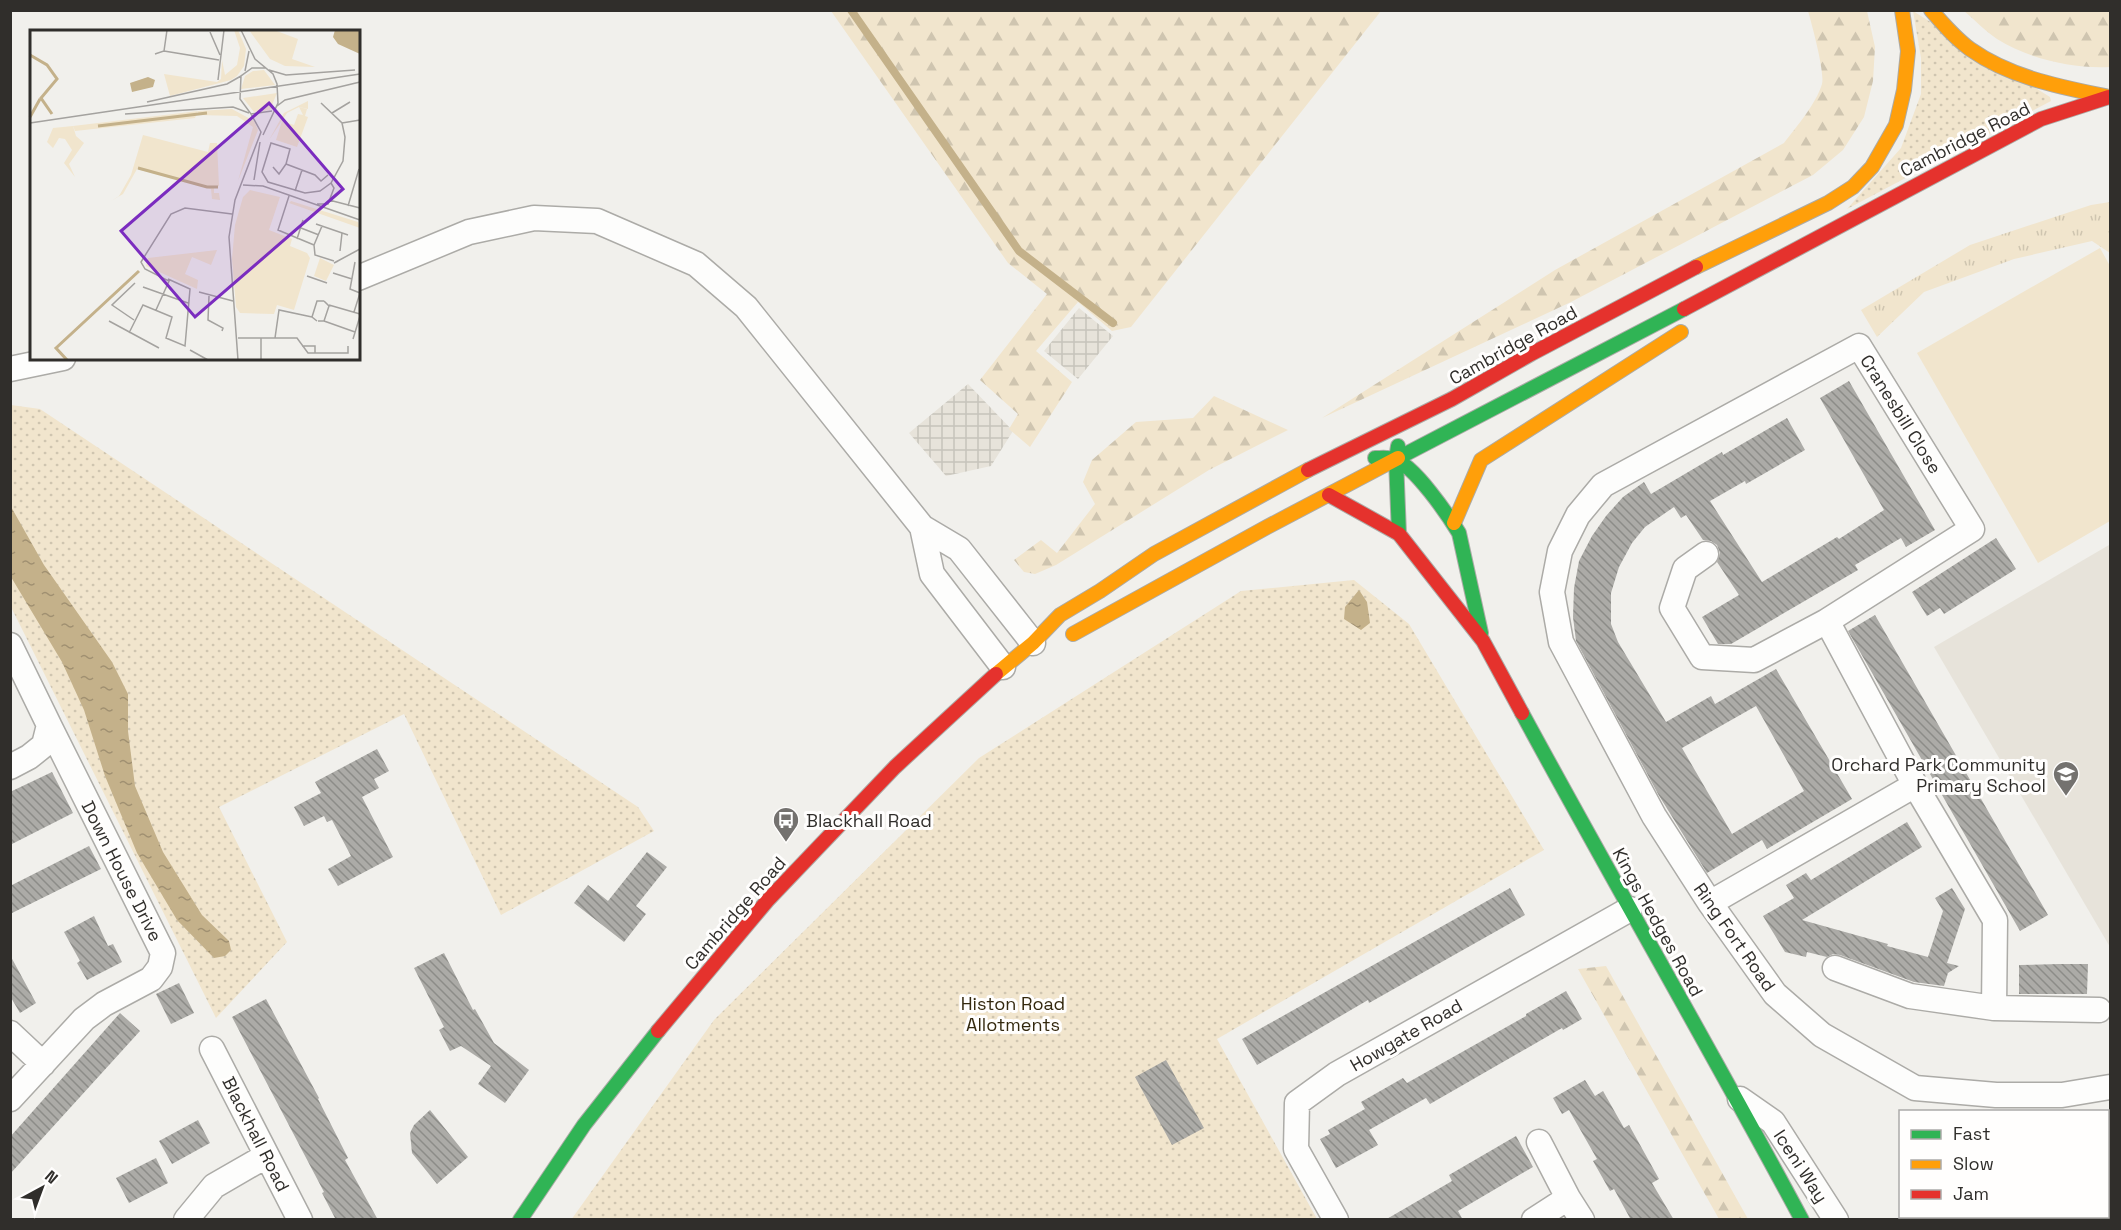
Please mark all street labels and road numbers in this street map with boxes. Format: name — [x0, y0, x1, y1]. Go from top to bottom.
street label: Cambridge Road — [1896, 96, 2034, 182]
street label: Cambridge Road — [1445, 300, 1581, 390]
street label: Cranesbill Close — [1855, 350, 1947, 478]
street label: Down House Drive — [77, 797, 167, 945]
street label: Kings Hedges Road — [1608, 844, 1708, 1000]
street label: Cambridge Road — [679, 852, 791, 974]
street label: Ring Fort Road — [1689, 878, 1781, 996]
street label: Howgate Road — [1346, 994, 1466, 1076]
street label: Blackhall Road — [217, 1073, 295, 1195]
street label: Iceni Way — [1769, 1125, 1833, 1207]

